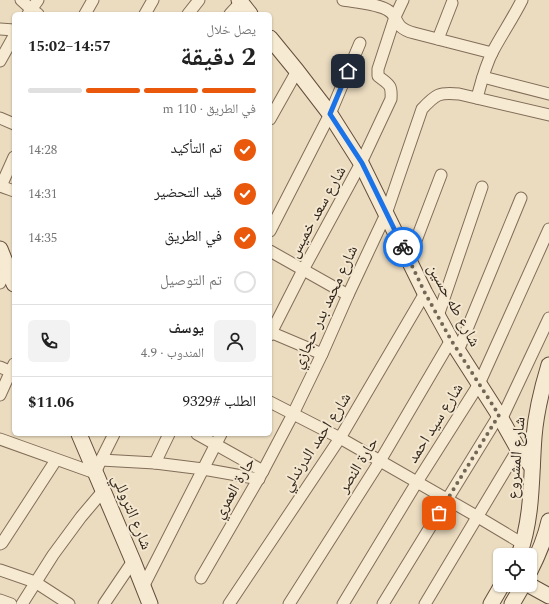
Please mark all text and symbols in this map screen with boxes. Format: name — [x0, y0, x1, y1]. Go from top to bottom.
text: يصل خلال — [207, 20, 256, 40]
text: 14:57–15:02 — [28, 35, 111, 58]
text: 2 دقيقة — [180, 37, 256, 77]
pin — [331, 54, 365, 88]
icon: home — [337, 60, 359, 82]
text: في الطريق · 110 m — [163, 99, 256, 119]
text: تم التأكيد — [171, 137, 222, 160]
icon: check — [234, 139, 256, 161]
text: 14:28 — [28, 140, 57, 160]
street label: شارع سعد خميس — [282, 162, 352, 262]
text: قيد التحضير — [154, 181, 222, 204]
icon: check — [234, 183, 256, 205]
text: 14:31 — [28, 184, 57, 204]
text: في الطريق — [165, 225, 222, 248]
icon: check — [234, 227, 256, 249]
courier — [383, 227, 423, 267]
text: 14:35 — [28, 228, 57, 248]
icon: bike — [392, 236, 414, 258]
street label: شارع محمد بدر حجازي — [286, 241, 364, 373]
street label: شارع طه حسين — [421, 259, 487, 351]
text: تم التوصيل — [160, 269, 222, 292]
text: يوسف — [169, 317, 204, 340]
button: phone — [28, 320, 70, 362]
button: person — [214, 320, 256, 362]
text: المندوب · 4.9 — [141, 343, 204, 363]
street label: شارع سيد احمد — [401, 378, 469, 468]
street label: شارع احمد الدرندلي — [275, 388, 357, 496]
text: الطلب #9329 — [183, 390, 256, 413]
text: $11.06 — [28, 391, 74, 414]
street label: شارع المشروع — [500, 416, 532, 500]
street label: حارة النصر — [331, 432, 385, 498]
street label: حارة العمري — [207, 453, 261, 523]
street label: شارع التروللي — [105, 471, 159, 553]
pin — [422, 496, 456, 530]
icon: bag — [428, 502, 450, 524]
map controls — [493, 548, 537, 592]
button: locate — [493, 548, 537, 592]

